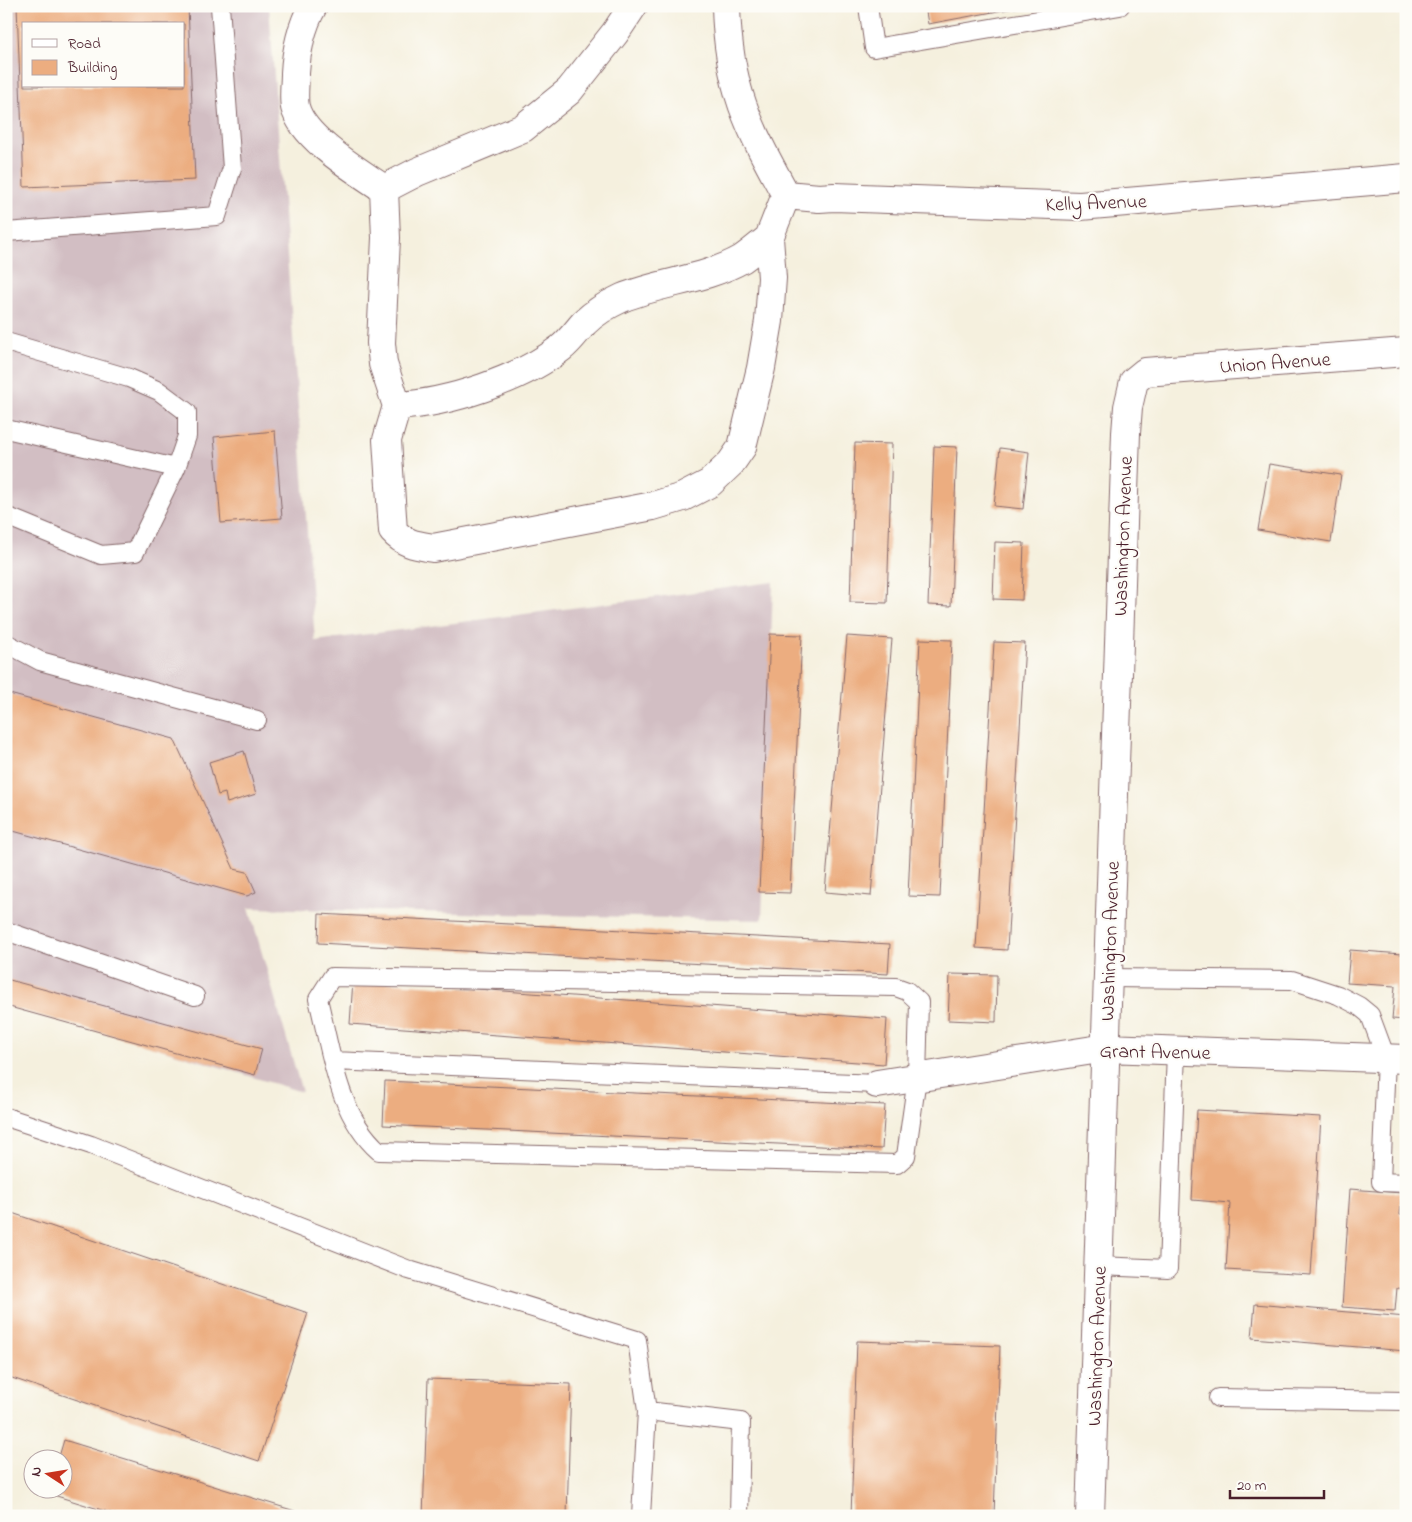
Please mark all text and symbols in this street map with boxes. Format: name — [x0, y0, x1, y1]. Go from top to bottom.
legend — [22, 22, 185, 88]
text: Road — [68, 33, 101, 55]
text: Building — [67, 57, 117, 80]
street label: Kelly Avenue — [1045, 188, 1147, 221]
street label: Union Avenue — [1219, 346, 1332, 383]
street label: Washington Avenue — [1107, 455, 1143, 617]
street label: Washington Avenue — [1094, 860, 1130, 1022]
street label: Grant Avenue — [1099, 1038, 1211, 1069]
street label: Washington Avenue — [1081, 1265, 1117, 1427]
north arrow — [22, 1450, 72, 1500]
text: N — [25, 1465, 48, 1478]
scale bar — [1230, 1467, 1323, 1499]
text: 20 m — [1237, 1475, 1267, 1497]

